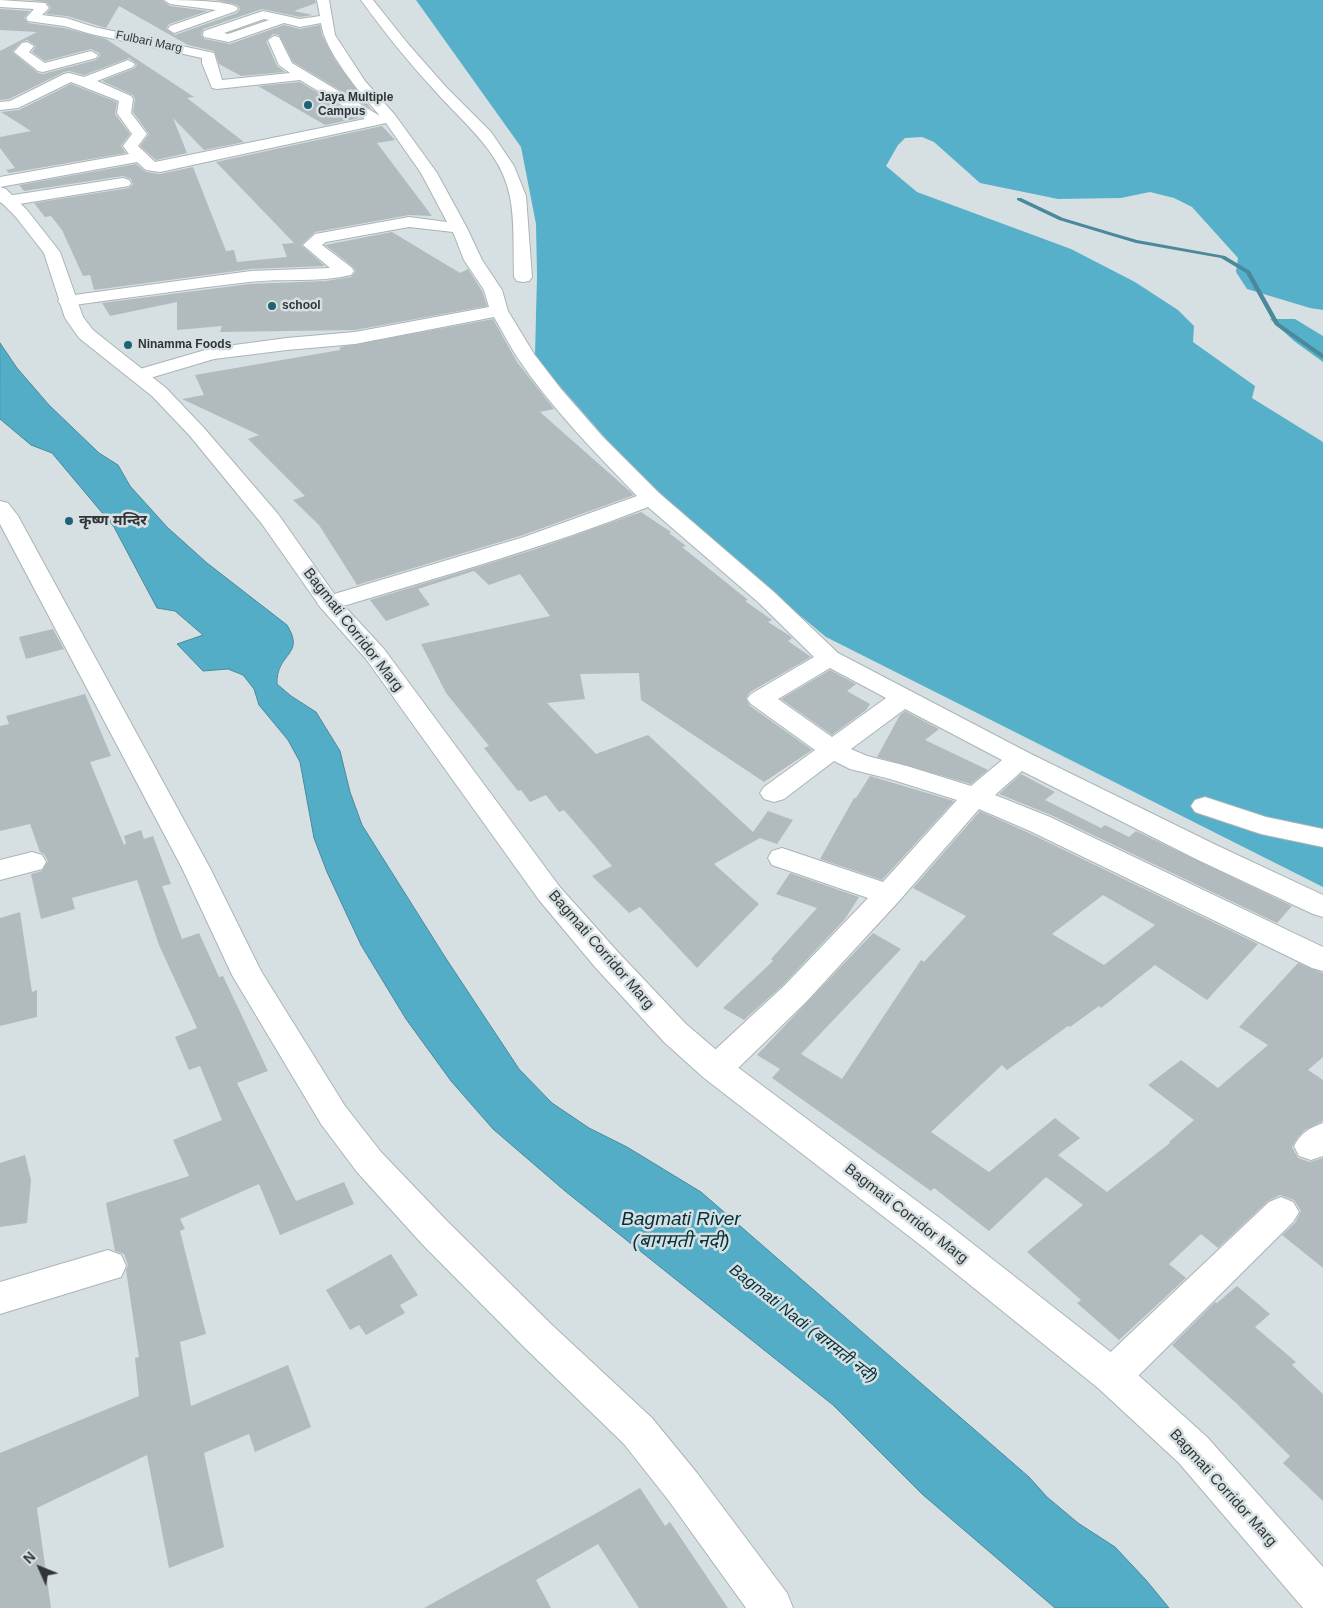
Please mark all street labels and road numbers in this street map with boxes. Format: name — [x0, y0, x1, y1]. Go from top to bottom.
street label: Fulbari Marg — [115, 28, 183, 56]
street label: Bagmati Corridor Marg — [299, 565, 407, 695]
street label: Bagmati Corridor Marg — [544, 887, 658, 1013]
street label: Bagmati Corridor Marg — [841, 1160, 971, 1268]
street label: Bagmati Corridor Marg — [1166, 1426, 1280, 1550]

